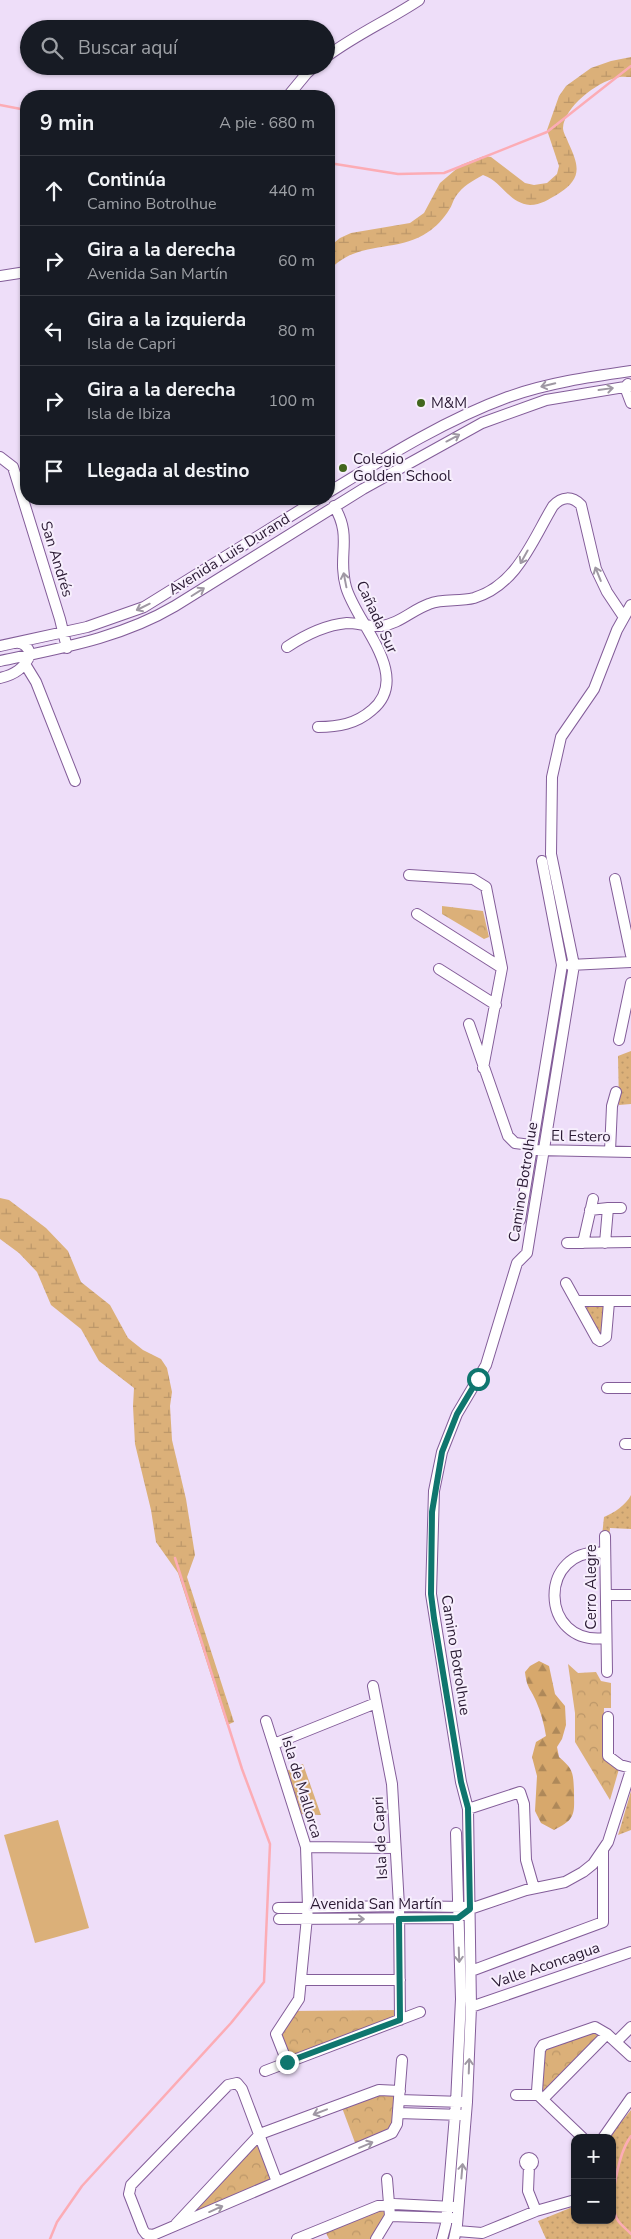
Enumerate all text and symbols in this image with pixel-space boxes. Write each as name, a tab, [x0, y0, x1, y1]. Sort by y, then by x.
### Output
search box	[20, 20, 335, 75]
icon: search	[38, 34, 66, 62]
text: Buscar aquí	[78, 35, 177, 61]
text: 9 min	[40, 109, 94, 137]
text: A pie · 680 m	[219, 112, 315, 134]
text: Continúa	[87, 167, 166, 193]
icon: ahead	[40, 177, 68, 205]
text: 440 m	[268, 180, 315, 202]
text: Camino Botrolhue	[87, 193, 217, 215]
text: Gira a la derecha	[87, 237, 236, 263]
icon: right	[40, 247, 68, 275]
text: 60 m	[278, 250, 315, 272]
text: Avenida San Martín	[87, 263, 228, 285]
text: Gira a la izquierda	[87, 307, 246, 333]
icon: left	[40, 317, 68, 345]
text: 80 m	[278, 320, 315, 342]
text: Isla de Capri	[87, 333, 176, 355]
text: Gira a la derecha	[87, 377, 236, 403]
one-way arrow	[541, 381, 557, 390]
one-way arrow	[598, 384, 614, 394]
icon: right	[40, 387, 68, 415]
text: 100 m	[268, 390, 315, 412]
place label: M&M	[431, 393, 467, 413]
marker: M&M	[415, 397, 427, 409]
text: Isla de Ibiza	[87, 403, 171, 425]
one-way arrow	[445, 433, 460, 443]
place label: Colegio Golden School	[353, 449, 452, 486]
icon: arrive	[40, 457, 68, 485]
text: Llegada al destino	[87, 458, 249, 484]
marker: Colegio Golden School	[337, 462, 349, 474]
street label: Avenida Luis Durand	[164, 509, 294, 599]
street label: San Andrés	[36, 519, 78, 599]
one-way arrow	[519, 549, 529, 563]
one-way arrow	[593, 567, 602, 582]
one-way arrow	[339, 573, 349, 589]
street label: Cañada Sur	[351, 577, 403, 657]
one-way arrow	[190, 587, 204, 597]
one-way arrow	[136, 603, 151, 612]
street label: Camino Botrolhue	[504, 1120, 542, 1244]
street label: El Estero	[551, 1125, 611, 1147]
route start	[467, 1368, 490, 1391]
street label: Cerro Alegre	[581, 1544, 601, 1630]
street label: Camino Botrolhue	[437, 1593, 475, 1717]
street label: Isla de Mallorca	[277, 1733, 327, 1841]
street label: Isla de Capri	[368, 1796, 392, 1880]
street label: Avenida San Martín	[310, 1894, 442, 1914]
one-way arrow	[348, 1914, 364, 1924]
street label: Valle Aconcagua	[489, 1937, 602, 1993]
one-way arrow	[455, 1946, 464, 1962]
route end	[276, 2051, 299, 2074]
one-way arrow	[464, 2059, 473, 2075]
one-way arrow	[313, 2108, 328, 2117]
map controls	[571, 2134, 616, 2224]
button: +	[571, 2134, 616, 2179]
one-way arrow	[358, 2139, 373, 2149]
one-way arrow	[457, 2163, 466, 2179]
button: −	[571, 2179, 616, 2224]
one-way arrow	[208, 2203, 223, 2213]

